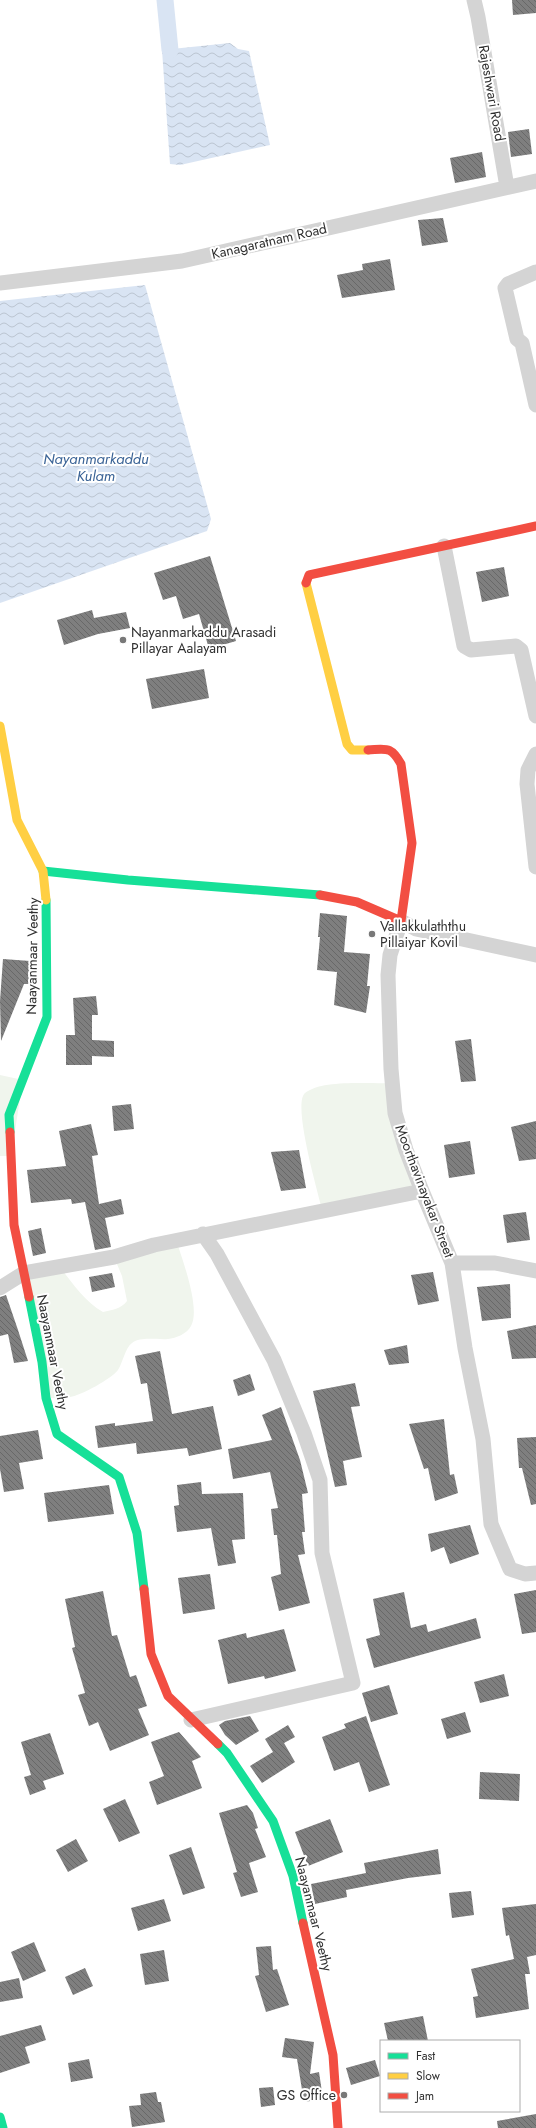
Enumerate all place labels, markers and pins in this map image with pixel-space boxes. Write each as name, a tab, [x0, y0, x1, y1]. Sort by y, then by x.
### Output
place label: Nayanmarkaddu Arasadi Pillayar Aalayam	[131, 622, 276, 658]
marker: Nayanmarkaddu Arasadi Pillayar Aalayam	[118, 635, 128, 645]
place label: Vallakkulaththu Pillaiyar Kovil	[380, 916, 466, 952]
marker: Vallakkulaththu Pillaiyar Kovil	[367, 929, 377, 939]
place label: GS Office	[277, 2085, 336, 2105]
marker: GS Office	[339, 2090, 349, 2100]

